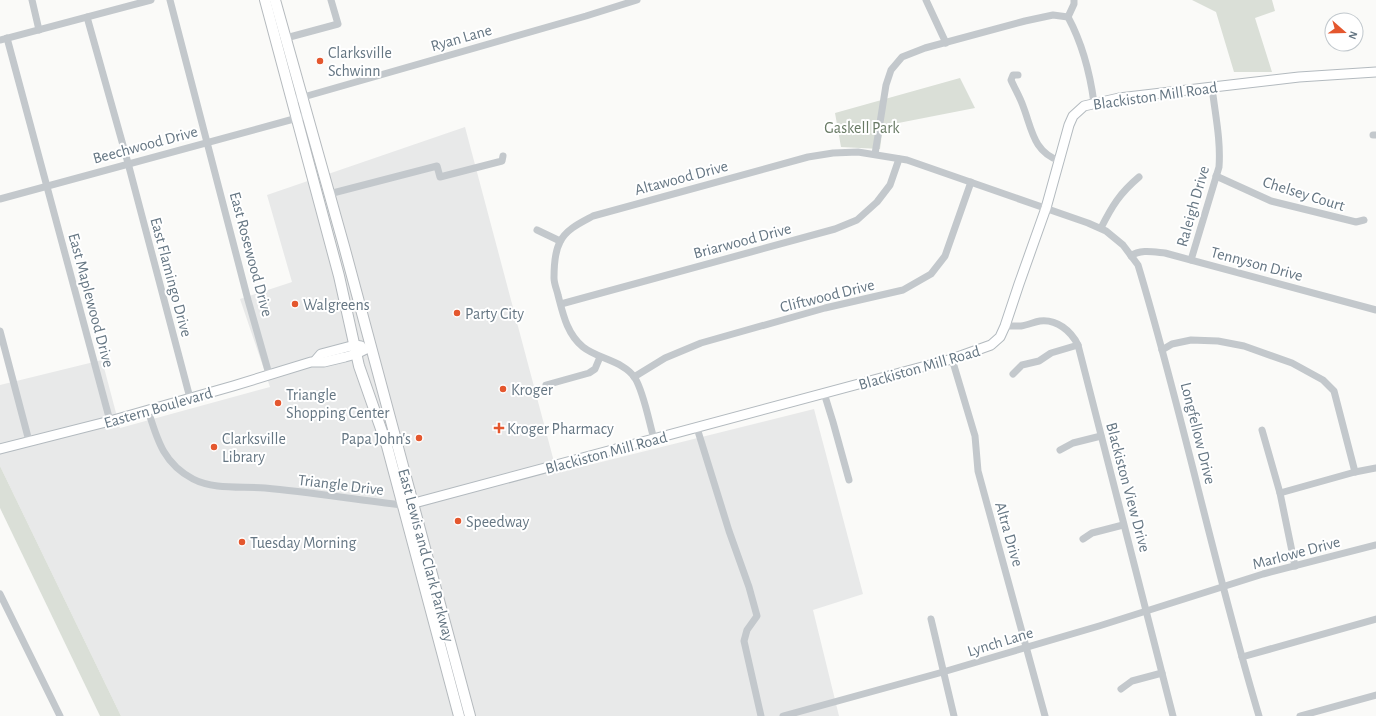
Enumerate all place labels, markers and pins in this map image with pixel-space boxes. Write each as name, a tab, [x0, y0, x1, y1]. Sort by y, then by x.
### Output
place label: Clarksville Schwinn	[328, 45, 392, 79]
marker: Clarksville Schwinn	[315, 56, 325, 66]
place label: Walgreens	[303, 297, 370, 313]
marker: Walgreens	[290, 299, 300, 309]
place label: Party City	[465, 306, 524, 323]
marker: Party City	[452, 308, 462, 318]
place label: Kroger	[511, 382, 554, 398]
marker: Kroger	[498, 384, 508, 394]
place label: Triangle Shopping Center	[286, 387, 390, 421]
marker: Triangle Shopping Center	[273, 398, 283, 408]
place label: Kroger Pharmacy	[507, 421, 614, 438]
marker: Kroger Pharmacy	[494, 423, 504, 433]
place label: Clarksville Library	[222, 431, 286, 466]
place label: Papa John's	[341, 431, 411, 447]
marker: Papa John's	[414, 433, 424, 443]
marker: Clarksville Library	[209, 442, 219, 452]
place label: Speedway	[466, 514, 529, 531]
marker: Speedway	[453, 516, 463, 526]
place label: Tuesday Morning	[250, 535, 357, 552]
marker: Tuesday Morning	[237, 537, 247, 547]

